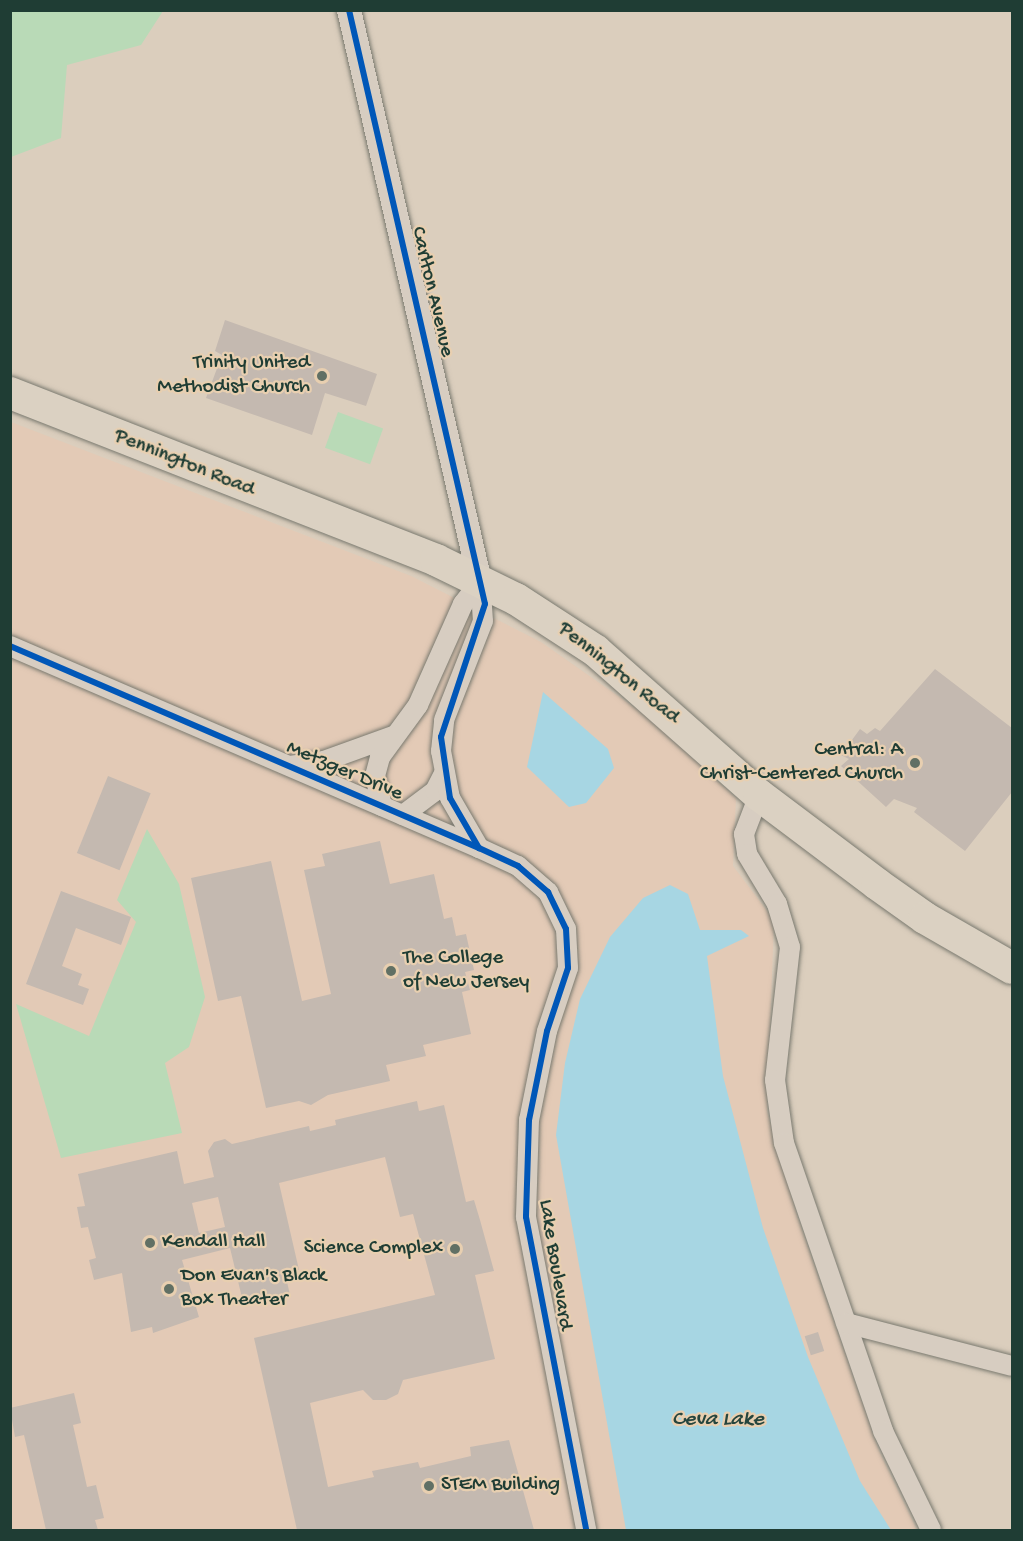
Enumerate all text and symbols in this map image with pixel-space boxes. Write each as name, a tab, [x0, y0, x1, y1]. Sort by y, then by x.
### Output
street label: Carlton Avenue	[404, 225, 458, 359]
place label: Trinity United Methodist Church	[157, 351, 310, 401]
marker: Trinity United Methodist Church	[315, 369, 329, 383]
street label: Pennington Road	[110, 424, 258, 504]
street label: Pennington Road	[552, 617, 684, 731]
street label: Metzger Drive	[282, 736, 406, 808]
place label: Central: A Christ-Centered Church	[700, 738, 903, 788]
marker: Central: A Christ-Centered Church	[908, 756, 922, 770]
place label: The College of New Jersey	[403, 946, 529, 996]
marker: The College of New Jersey	[384, 964, 398, 978]
street label: Lake Boulevard	[531, 1198, 577, 1332]
place label: Kendall Hall	[162, 1230, 265, 1256]
marker: Kendall Hall	[143, 1236, 157, 1250]
place label: Science Complex	[304, 1236, 443, 1262]
marker: Science Complex	[448, 1242, 462, 1256]
place label: Don Evan's Black Box Theater	[181, 1264, 326, 1314]
marker: Don Evan's Black Box Theater	[162, 1282, 176, 1296]
water label: Ceva Lake	[672, 1408, 764, 1434]
place label: STEM Building	[441, 1473, 560, 1499]
marker: STEM Building	[422, 1479, 436, 1493]

